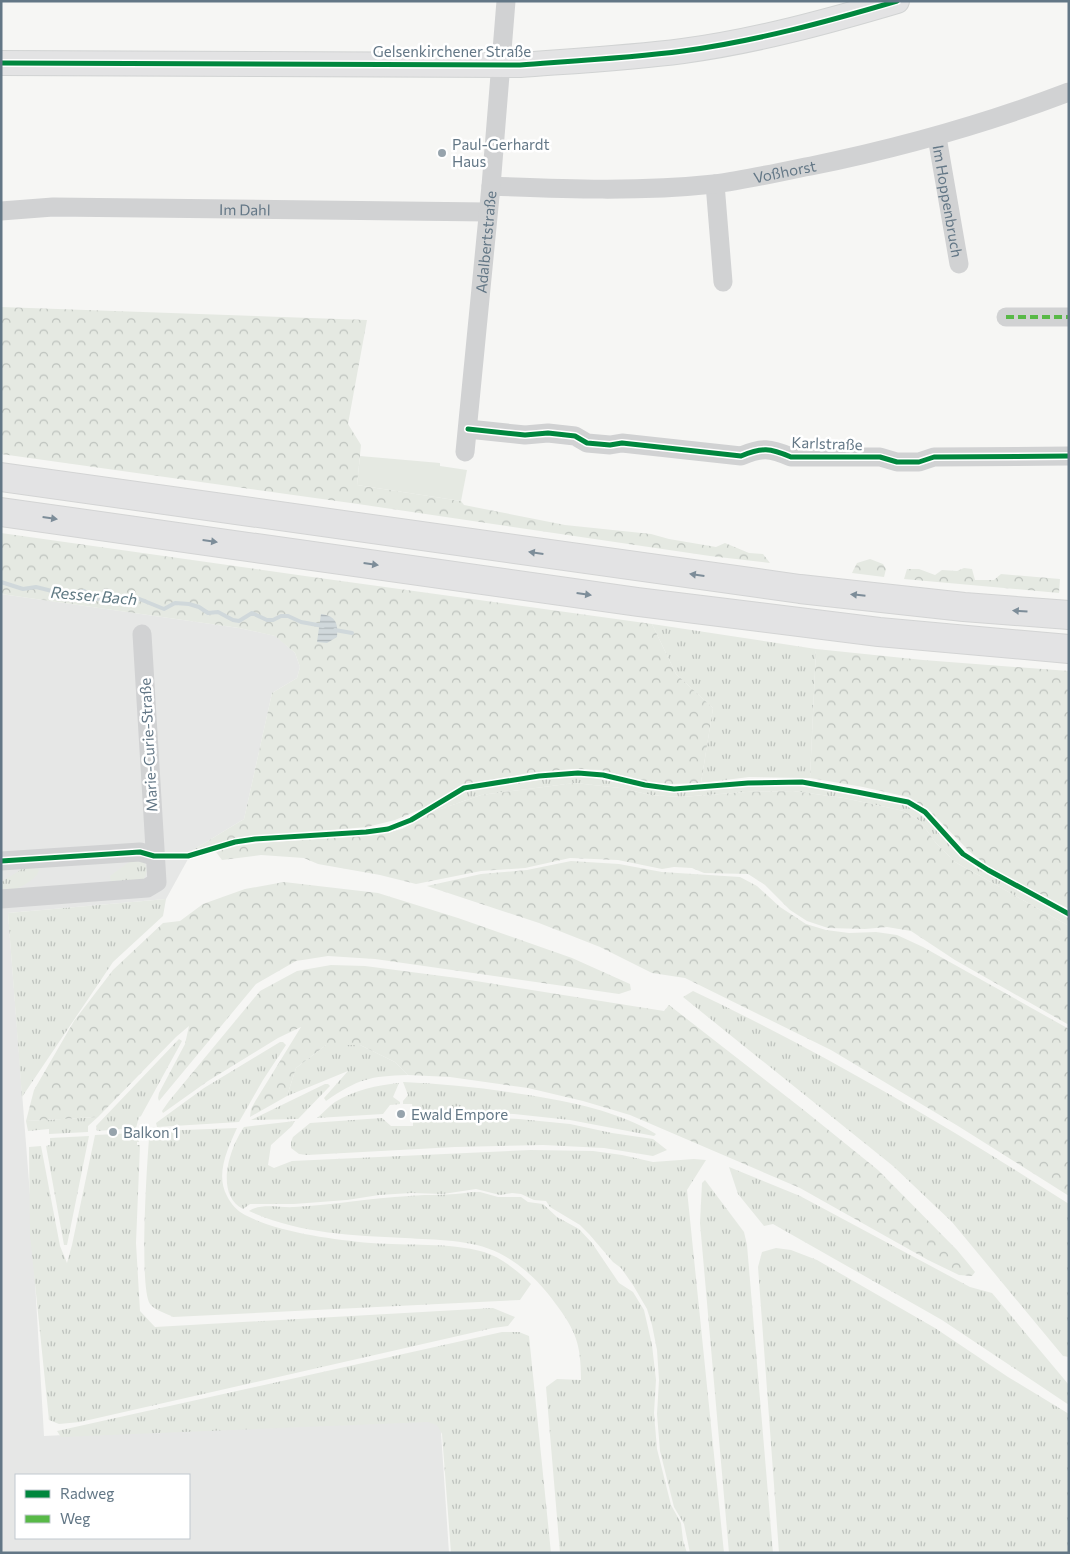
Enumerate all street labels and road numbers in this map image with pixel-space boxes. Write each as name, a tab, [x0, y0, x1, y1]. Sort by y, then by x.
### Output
street label: Gelsenkirchener Straße	[373, 42, 531, 60]
street label: Im Hoppenbruch	[930, 143, 967, 259]
street label: Voßhorst	[752, 156, 818, 186]
street label: Adalbertstraße	[472, 190, 500, 294]
street label: Im Dahl	[219, 200, 271, 219]
street label: Karlstraße	[791, 433, 863, 453]
street label: Marie-Curie-Straße	[135, 677, 161, 813]

